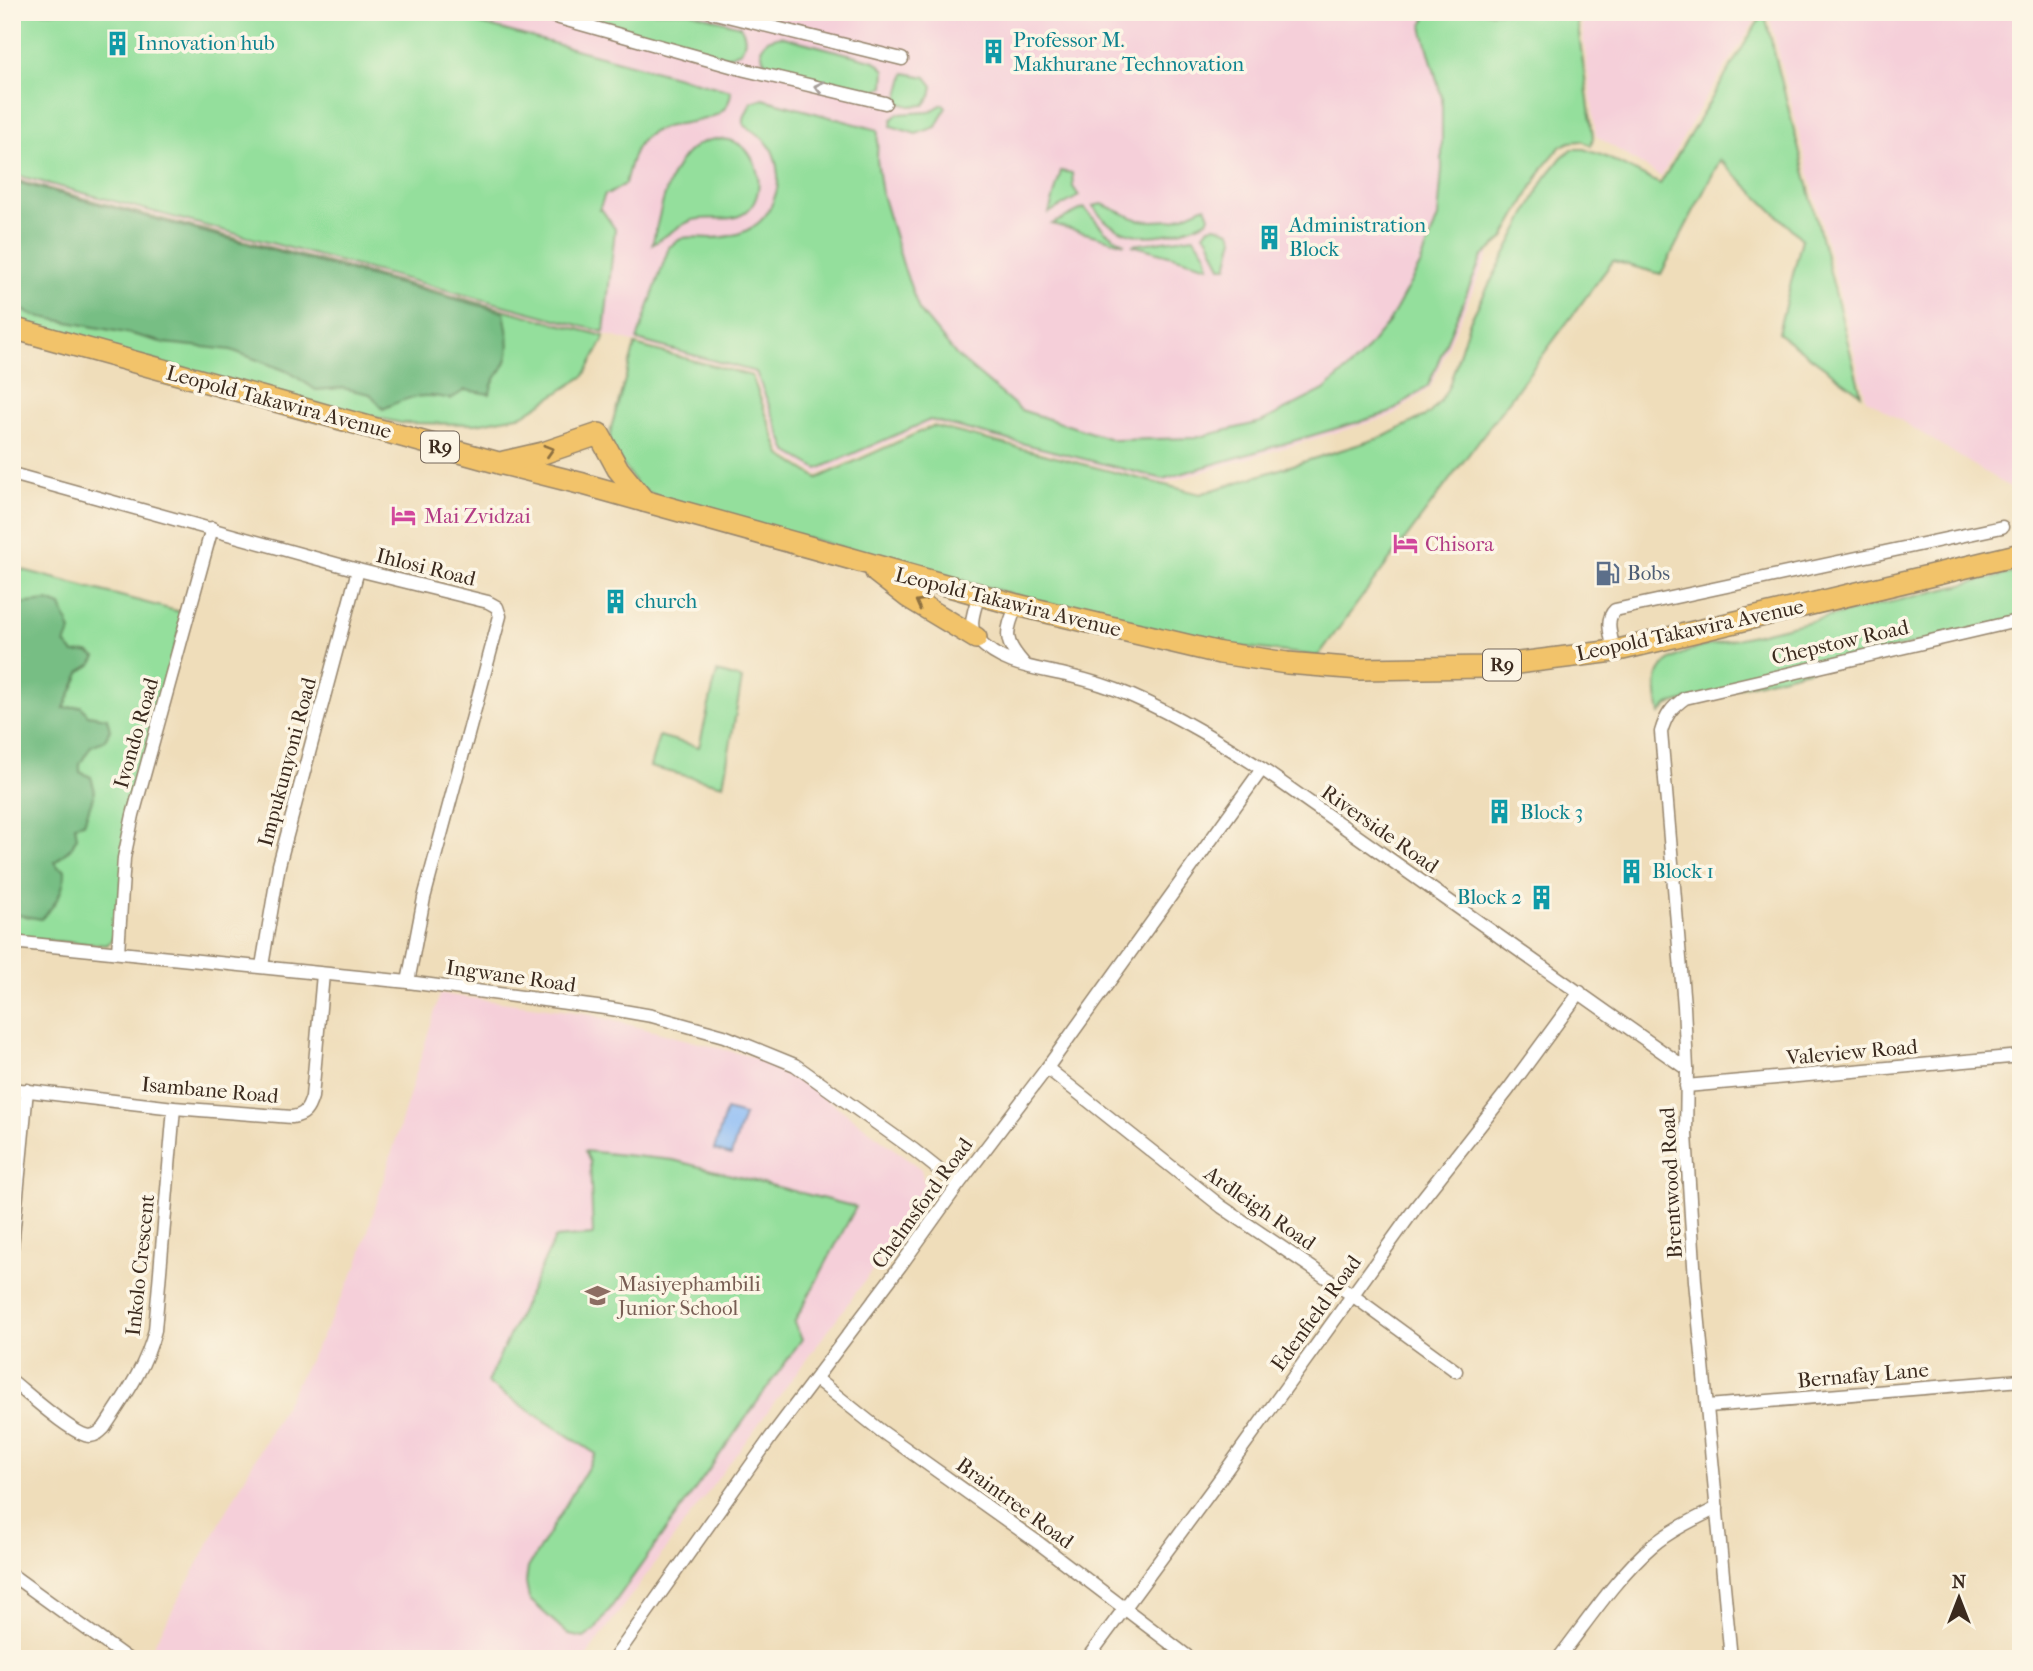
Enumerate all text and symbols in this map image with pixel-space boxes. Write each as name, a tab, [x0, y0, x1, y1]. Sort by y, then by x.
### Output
place label: Professor M. Makhurane Technovation	[1013, 28, 1244, 76]
building icon: Innovation hub	[103, 29, 131, 57]
place label: Innovation hub	[137, 31, 275, 55]
building icon: Professor M. Makhurane Technovation	[979, 38, 1007, 66]
one-way arrow	[813, 81, 825, 96]
place label: Administration Block	[1288, 213, 1426, 261]
building icon: Administration Block	[1255, 223, 1283, 251]
street label: Leopold Takawira Avenue	[164, 360, 394, 444]
road number: R9	[421, 432, 459, 462]
one-way arrow	[543, 444, 555, 459]
hotel icon: Mai Zvidzai	[390, 502, 418, 530]
place label: Mai Zvidzai	[424, 504, 531, 528]
hotel icon: Chisora	[1391, 530, 1419, 558]
place label: Chisora	[1425, 532, 1494, 556]
street label: Ihlosi Road	[374, 543, 479, 591]
fuel station icon: Bobs	[1593, 559, 1621, 587]
place label: Bobs	[1627, 561, 1670, 585]
street label: Leopold Takawira Avenue	[892, 562, 1124, 642]
building icon: church	[601, 587, 629, 615]
place label: church	[635, 589, 698, 613]
street label: Leopold Takawira Avenue	[1574, 594, 1806, 666]
one-way arrow	[915, 598, 927, 612]
street label: Chepstow Road	[1769, 614, 1911, 669]
road number: R9	[1483, 650, 1521, 680]
street label: Ivondo Road	[109, 674, 163, 791]
street label: Impukunyoni Road	[253, 674, 321, 849]
street label: Riverside Road	[1317, 780, 1444, 879]
building icon: Block 3	[1486, 798, 1514, 826]
place label: Block 3	[1520, 800, 1583, 824]
building icon: Block 1	[1618, 857, 1646, 885]
place label: Block 1	[1652, 859, 1714, 883]
building icon: Block 2	[1528, 883, 1556, 911]
place label: Block 2	[1457, 885, 1522, 909]
street label: Ingwane Road	[445, 955, 578, 997]
street label: Valeview Road	[1784, 1034, 1919, 1070]
street label: Isambane Road	[140, 1072, 280, 1108]
street label: Brentwood Road	[1655, 1106, 1687, 1259]
street label: Chelmsford Road	[867, 1133, 978, 1273]
street label: Ardleigh Road	[1199, 1160, 1321, 1255]
street label: Inkolo Crescent	[121, 1192, 159, 1337]
street label: Edenfield Road	[1266, 1250, 1366, 1376]
place label: Masiyephambili Junior School	[616, 1272, 761, 1320]
school or university icon: Masiyephambili Junior School	[584, 1282, 612, 1310]
street label: Bernafay Lane	[1796, 1357, 1930, 1393]
street label: Braintree Road	[952, 1452, 1079, 1554]
north arrow	[1924, 1562, 1994, 1632]
text: N	[1952, 1571, 1967, 1593]

